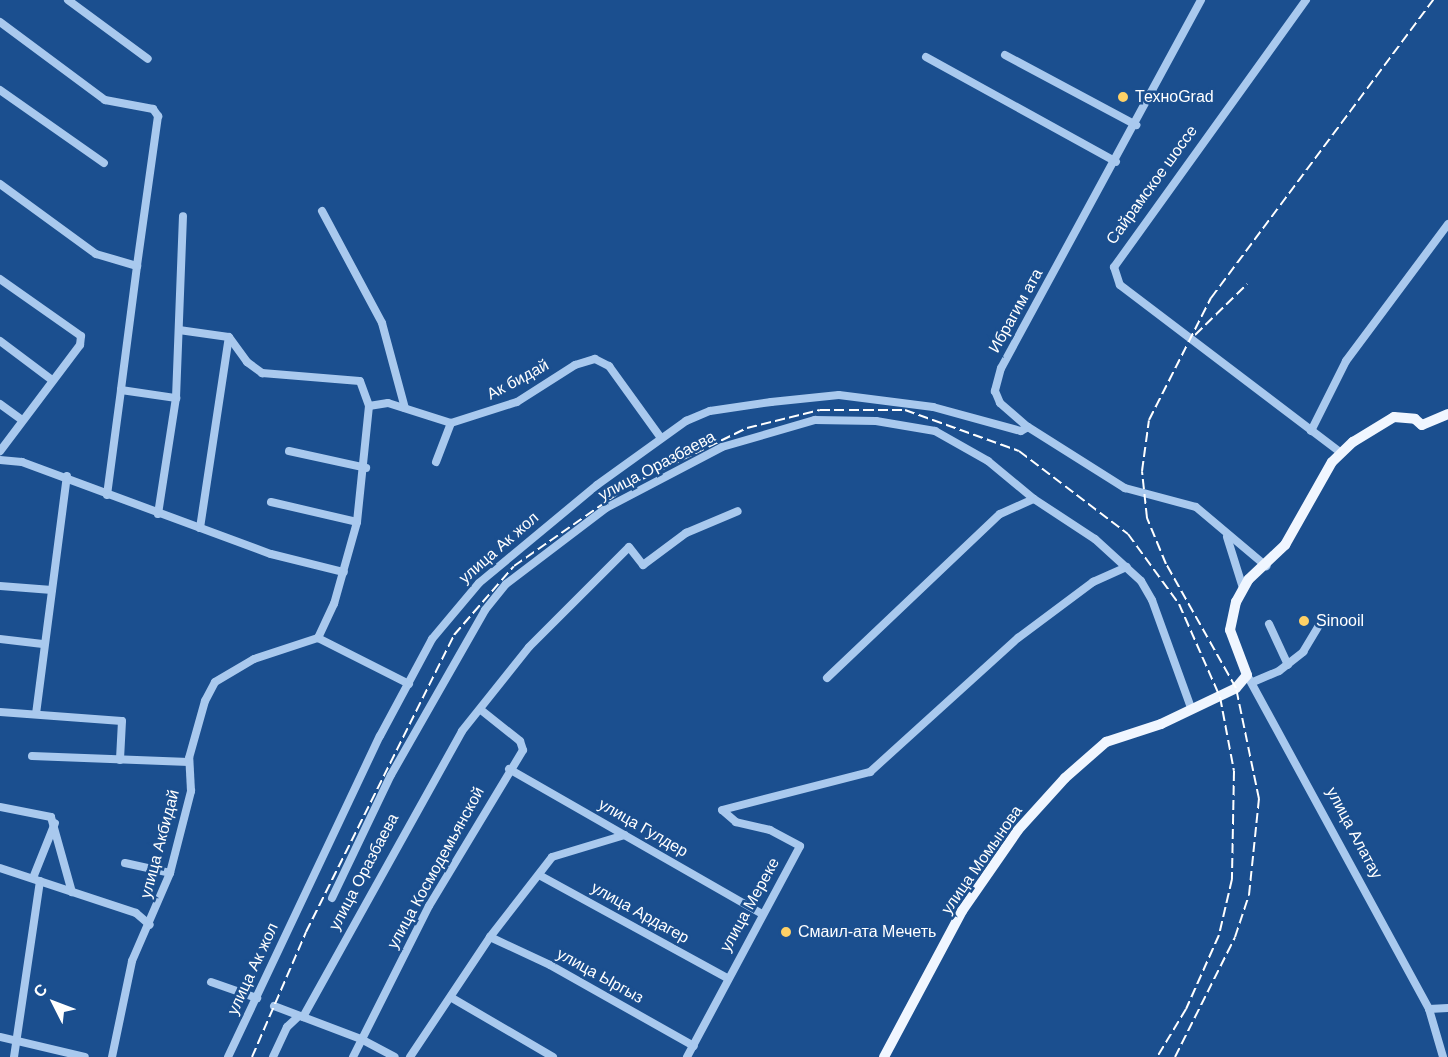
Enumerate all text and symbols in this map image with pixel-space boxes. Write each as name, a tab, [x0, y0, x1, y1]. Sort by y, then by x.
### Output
place label: ТехноGrad	[1135, 87, 1214, 107]
marker: ТехноGrad	[1116, 90, 1130, 104]
street label: Сайрамское шоссе	[1102, 122, 1202, 248]
street label: Ибрагим ата	[985, 266, 1047, 356]
street label: Ак бидай	[484, 356, 552, 404]
street label: улица Оразбаева	[595, 427, 719, 505]
street label: улица Ак жол	[455, 508, 543, 588]
place label: Sinooil	[1316, 611, 1364, 631]
marker: Sinooil	[1297, 614, 1311, 628]
street label: улица Космодемьянской	[383, 784, 489, 952]
street label: улица Алатау	[1322, 784, 1386, 882]
street label: улица Акбидай	[136, 788, 184, 900]
street label: улица Гулдер	[595, 795, 691, 861]
street label: улица Момынова	[937, 802, 1027, 918]
street label: улица Оразбаева	[325, 810, 403, 934]
street label: улица Мереке	[716, 855, 784, 955]
street label: улица Ардагер	[588, 878, 692, 948]
street label: улица Ак жол	[223, 920, 283, 1018]
place label: Смаил-ата Мечеть	[798, 922, 936, 942]
marker: Смаил-ата Мечеть	[779, 925, 793, 939]
street label: улица Ыргыз	[553, 944, 647, 1008]
north arrow	[24, 973, 84, 1033]
text: С	[30, 981, 50, 1001]

